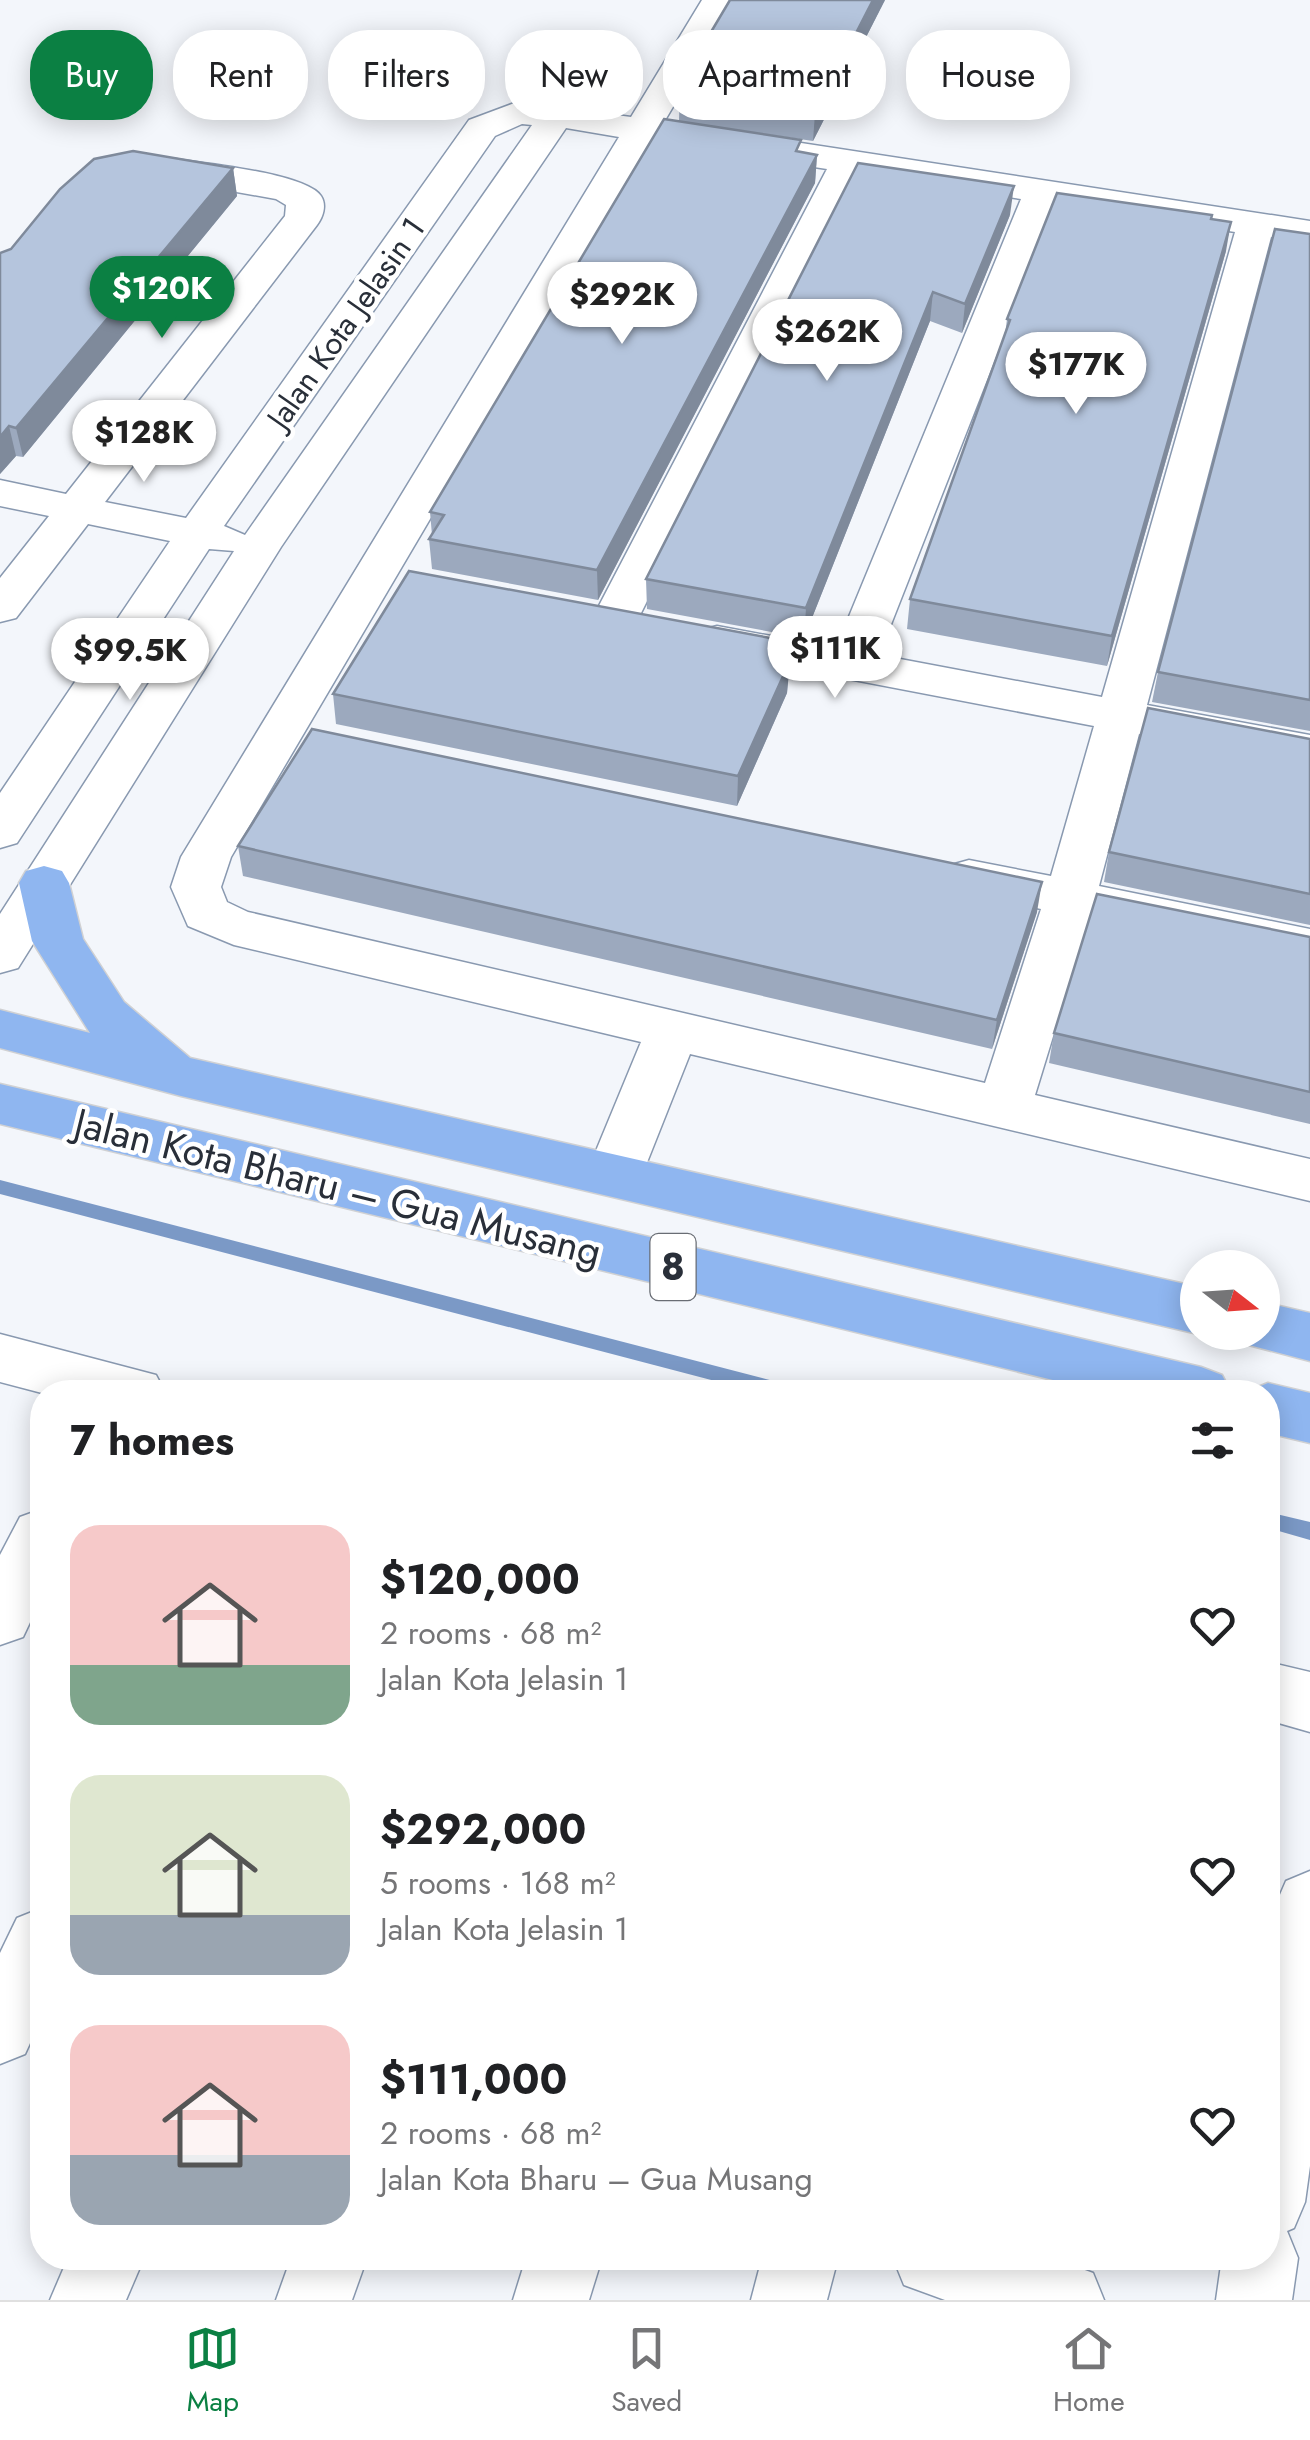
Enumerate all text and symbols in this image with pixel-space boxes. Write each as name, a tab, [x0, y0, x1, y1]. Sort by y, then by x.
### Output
chip: Buy	[30, 30, 153, 120]
chip: Rent	[173, 30, 308, 120]
chip: Filters	[328, 30, 485, 120]
chip: New	[505, 30, 643, 120]
chip: Apartment	[663, 30, 886, 120]
chip: House	[906, 30, 1070, 120]
street label: Jalan Kota Jelasin 1	[254, 208, 436, 441]
pin: $120K	[92, 256, 232, 341]
pin: $292K	[552, 262, 692, 347]
text: $120K	[112, 265, 212, 311]
text: $292K	[569, 271, 675, 317]
pin: $262K	[757, 299, 897, 384]
text: $262K	[774, 308, 880, 354]
pin: $177K	[1006, 332, 1146, 417]
text: $177K	[1027, 341, 1125, 387]
pin: $128K	[74, 400, 214, 485]
text: $128K	[94, 409, 194, 455]
pin: $111K	[765, 616, 905, 701]
pin: $99.5K	[49, 618, 211, 703]
text: $111K	[789, 625, 881, 671]
text: $99.5K	[73, 627, 187, 673]
street label: Jalan Kota Bharu – Gua Musang	[64, 1092, 608, 1281]
road number: 8	[650, 1234, 696, 1300]
north arrow	[1180, 1250, 1280, 1350]
map controls	[1180, 1250, 1280, 1350]
text: 7 homes	[70, 1410, 234, 1471]
icon: filters	[1185, 1413, 1240, 1468]
text: $120,000	[380, 1549, 580, 1610]
icon: home	[150, 1565, 270, 1685]
icon: heart	[1185, 1598, 1240, 1653]
text: 2 rooms · 68 m²	[380, 1610, 601, 1656]
text: Jalan Kota Jelasin 1	[380, 1656, 628, 1702]
text: $292,000	[380, 1799, 586, 1860]
icon: home	[150, 1815, 270, 1935]
icon: heart	[1185, 1848, 1240, 1903]
text: 5 rooms · 168 m²	[380, 1860, 616, 1906]
text: Jalan Kota Jelasin 1	[380, 1906, 628, 1952]
text: $111,000	[380, 2049, 567, 2110]
icon: home	[150, 2065, 270, 2185]
icon: heart	[1185, 2098, 1240, 2153]
text: 2 rooms · 68 m²	[380, 2110, 601, 2156]
text: Jalan Kota Bharu – Gua Musang	[380, 2156, 813, 2202]
tab: Map	[185, 2321, 240, 2422]
tab: Saved	[611, 2321, 682, 2422]
tab: Home	[1053, 2321, 1125, 2422]

